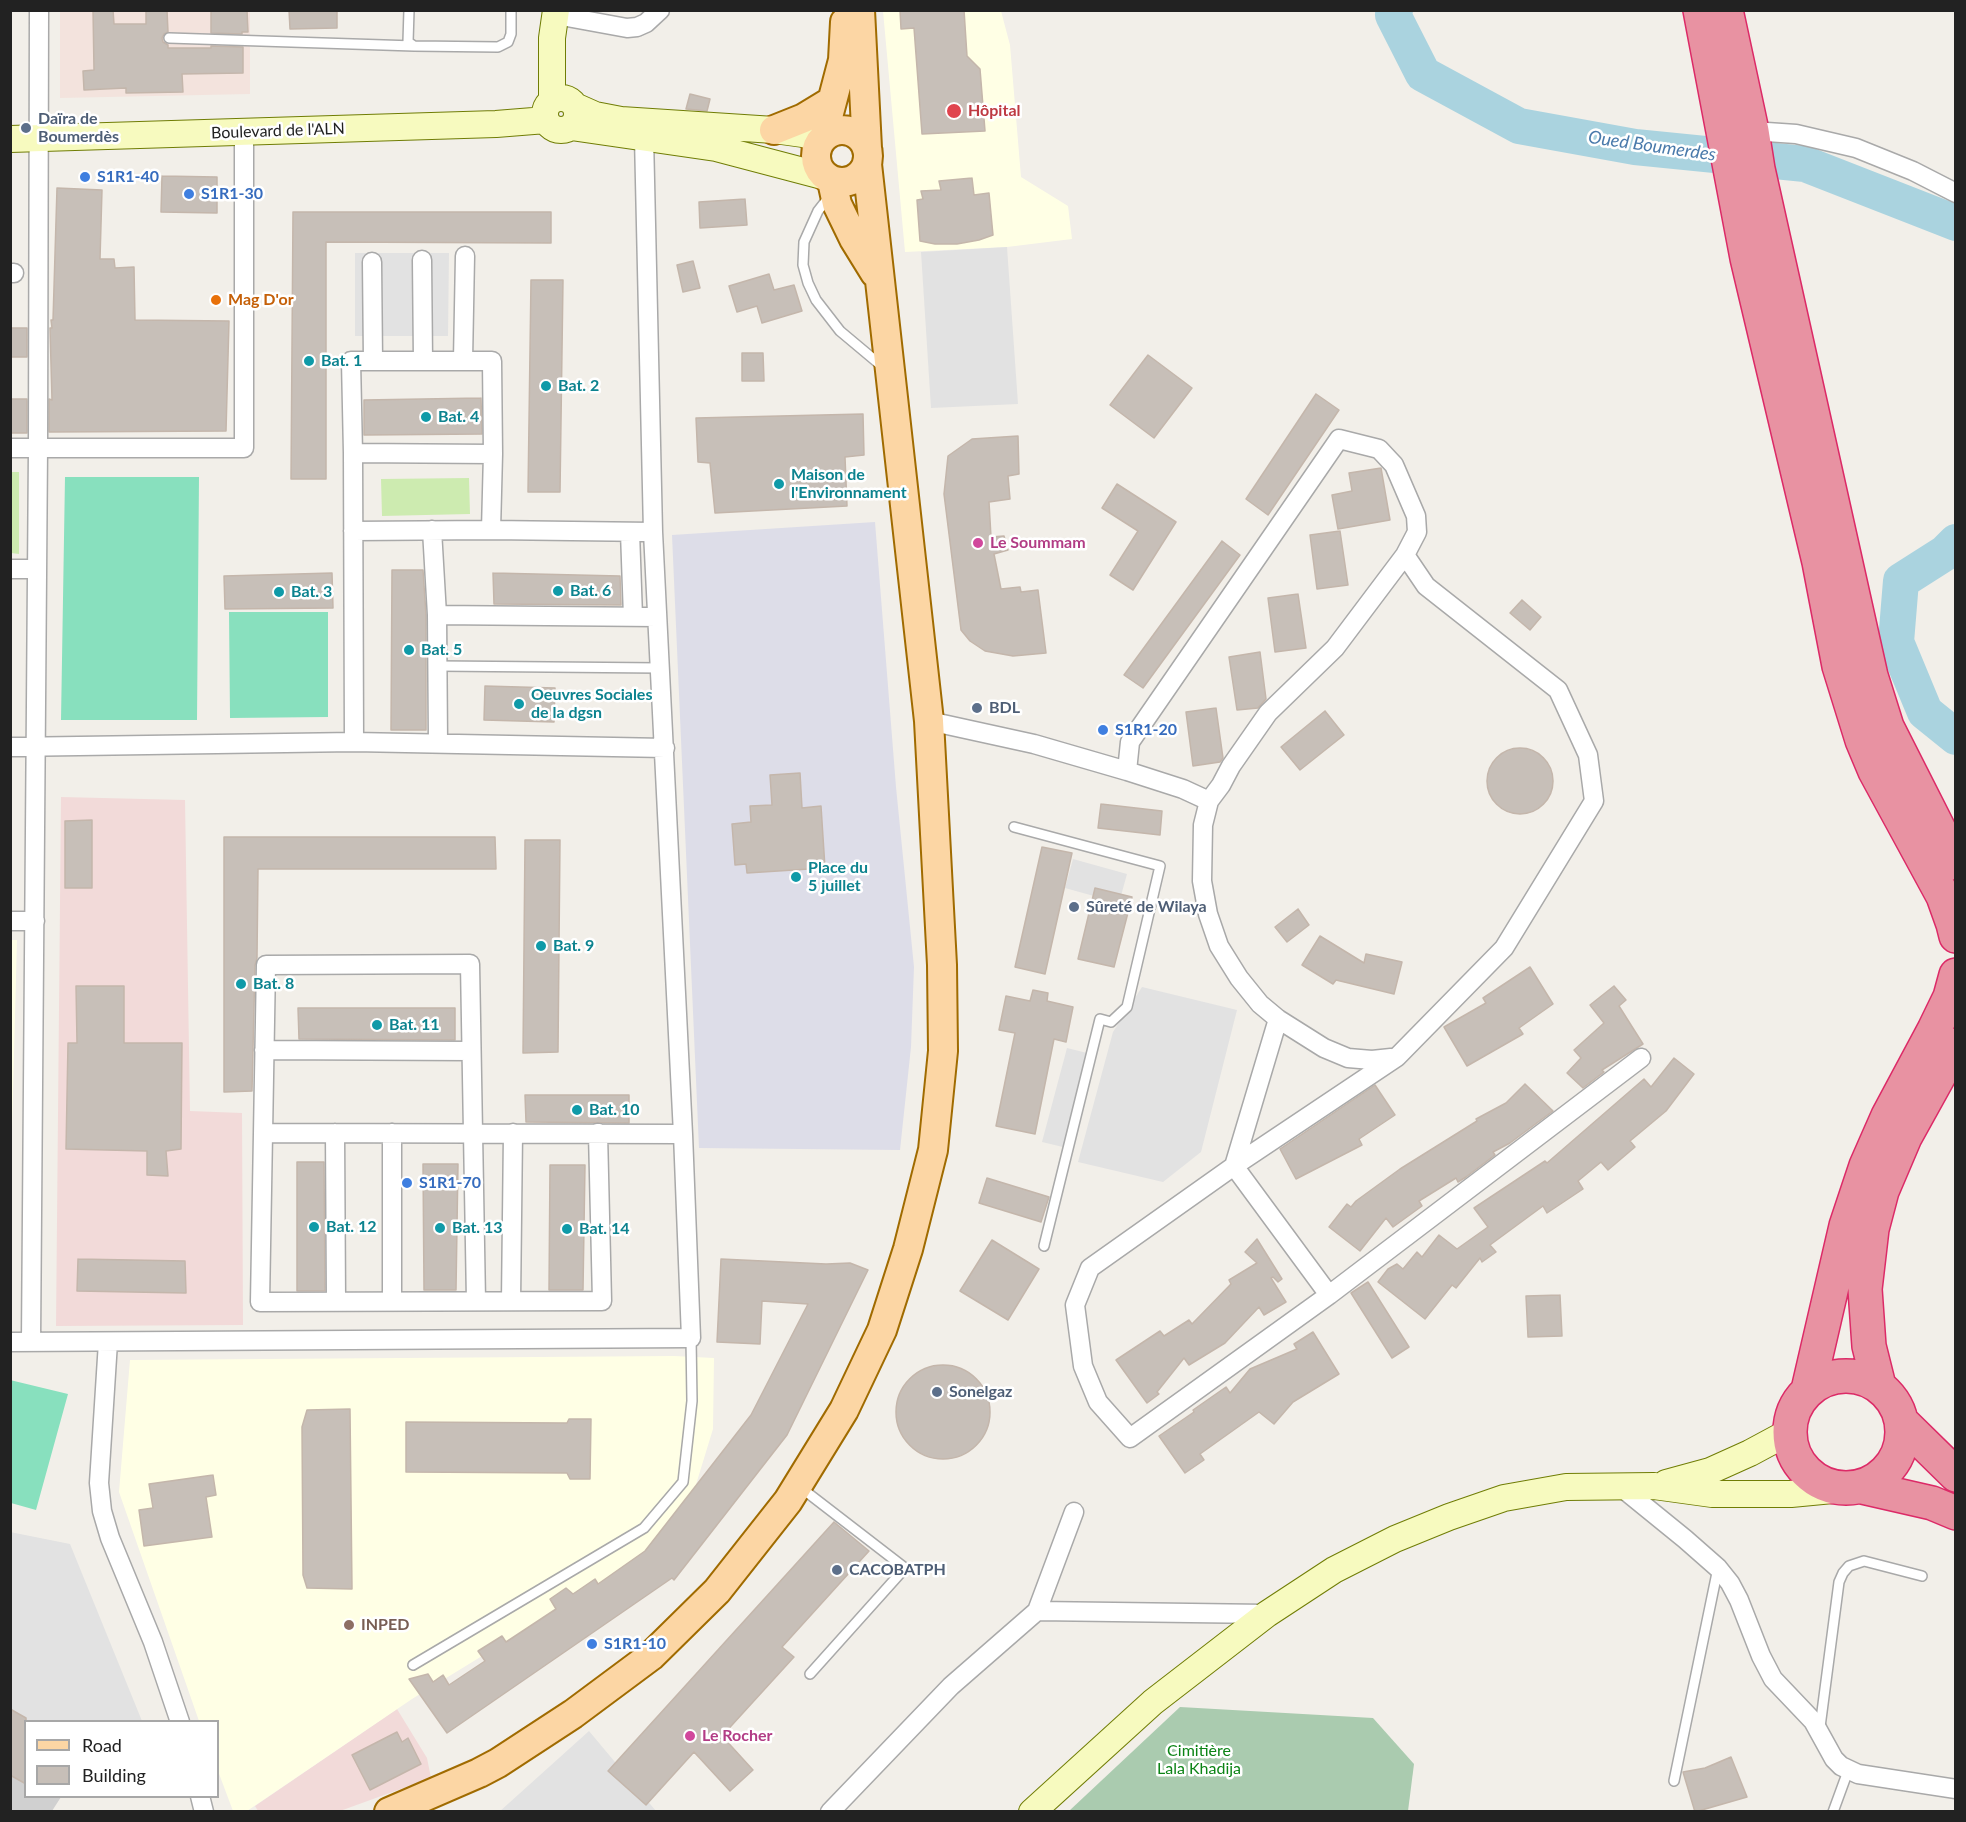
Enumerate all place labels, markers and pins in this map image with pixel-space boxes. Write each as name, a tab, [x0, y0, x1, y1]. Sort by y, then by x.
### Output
place label: Hôpital	[968, 101, 1020, 121]
marker: Hôpital	[945, 102, 963, 120]
place label: Daïra de Boumerdès	[38, 109, 119, 147]
marker: Daïra de Boumerdès	[19, 121, 33, 135]
place label: S1R1-40	[97, 167, 159, 187]
marker: S1R1-40	[78, 170, 92, 184]
place label: S1R1-30	[201, 184, 263, 204]
marker: S1R1-30	[182, 187, 196, 201]
place label: Mag D'or	[228, 290, 294, 310]
marker: Mag D'or	[209, 293, 223, 307]
place label: Bat. 1	[321, 351, 362, 371]
marker: Bat. 1	[302, 354, 316, 368]
place label: Bat. 2	[558, 376, 599, 396]
marker: Bat. 2	[539, 379, 553, 393]
place label: Bat. 4	[438, 407, 479, 427]
marker: Bat. 4	[419, 410, 433, 424]
place label: Maison de l'Environnament	[791, 465, 907, 503]
marker: Maison de l'Environnament	[772, 477, 786, 491]
place label: Le Soummam	[990, 533, 1086, 553]
marker: Le Soummam	[971, 536, 985, 550]
place label: Bat. 6	[570, 581, 611, 601]
place label: Bat. 3	[291, 582, 332, 602]
marker: Bat. 6	[551, 584, 565, 598]
marker: Bat. 3	[272, 585, 286, 599]
place label: Bat. 5	[421, 640, 462, 660]
marker: Bat. 5	[402, 643, 416, 657]
place label: Oeuvres Sociales de la dgsn	[531, 685, 652, 723]
marker: Oeuvres Sociales de la dgsn	[512, 697, 526, 711]
place label: BDL	[989, 698, 1020, 718]
marker: BDL	[970, 701, 984, 715]
place label: S1R1-20	[1115, 720, 1177, 740]
marker: S1R1-20	[1096, 723, 1110, 737]
place label: Place du 5 juillet	[808, 858, 868, 896]
marker: Place du 5 juillet	[789, 870, 803, 884]
place label: Sûreté de Wilaya	[1086, 897, 1207, 917]
marker: Sûreté de Wilaya	[1067, 900, 1081, 914]
place label: Bat. 9	[553, 936, 594, 956]
marker: Bat. 9	[534, 939, 548, 953]
place label: Bat. 8	[253, 974, 294, 994]
marker: Bat. 8	[234, 977, 248, 991]
place label: Bat. 11	[389, 1015, 440, 1035]
marker: Bat. 11	[370, 1018, 384, 1032]
place label: Bat. 10	[589, 1100, 640, 1120]
marker: Bat. 10	[570, 1103, 584, 1117]
place label: S1R1-70	[419, 1173, 481, 1193]
marker: S1R1-70	[400, 1176, 414, 1190]
place label: Bat. 12	[326, 1217, 377, 1237]
place label: Bat. 13	[452, 1218, 503, 1238]
place label: Bat. 14	[579, 1219, 630, 1239]
marker: Bat. 12	[307, 1220, 321, 1234]
marker: Bat. 13	[433, 1221, 447, 1235]
marker: Bat. 14	[560, 1222, 574, 1236]
place label: Sonelgaz	[949, 1382, 1012, 1402]
marker: Sonelgaz	[930, 1385, 944, 1399]
place label: CACOBATPH	[849, 1560, 946, 1580]
marker: CACOBATPH	[830, 1563, 844, 1577]
place label: INPED	[361, 1615, 409, 1635]
marker: INPED	[342, 1618, 356, 1632]
place label: S1R1-10	[604, 1634, 666, 1654]
marker: S1R1-10	[585, 1637, 599, 1651]
place label: Le Rocher	[702, 1726, 773, 1746]
marker: Le Rocher	[683, 1729, 697, 1743]

